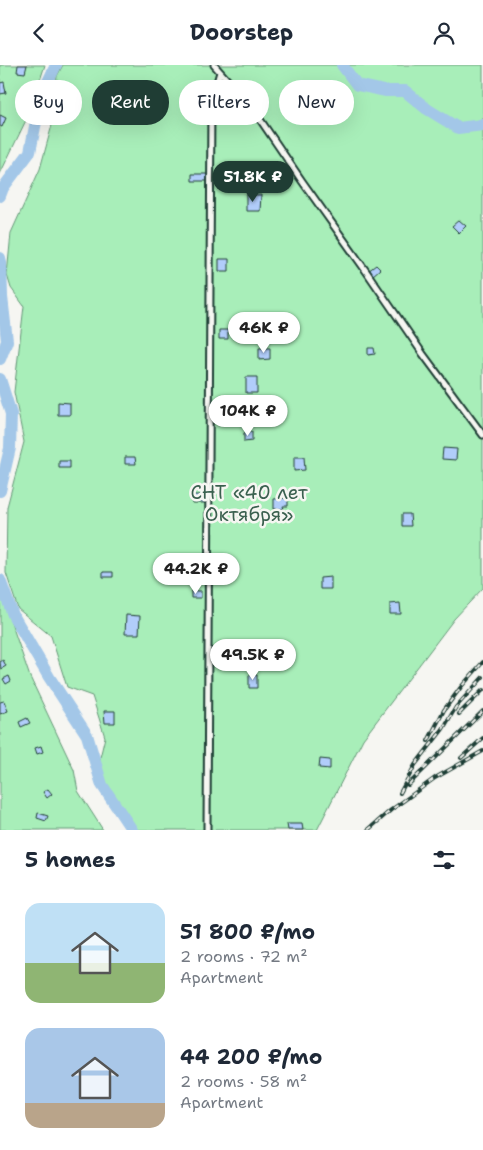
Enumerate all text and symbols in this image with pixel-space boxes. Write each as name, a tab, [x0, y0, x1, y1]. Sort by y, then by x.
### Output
text: Doorstep	[190, 18, 293, 47]
icon: back	[25, 19, 53, 47]
icon: person	[430, 19, 458, 47]
chip: Buy	[15, 80, 82, 125]
chip: Rent	[92, 80, 169, 125]
chip: Filters	[179, 80, 269, 125]
chip: New	[279, 80, 354, 125]
pin: 51.8K ₽	[207, 161, 299, 203]
text: 51.8K ₽	[223, 166, 283, 187]
pin: 46K ₽	[229, 311, 299, 354]
text: 46K ₽	[239, 317, 289, 338]
pin: 104K ₽	[207, 395, 289, 437]
text: 104K ₽	[220, 400, 276, 421]
park label: СНТ «40 лет Октября»	[190, 480, 308, 527]
pin: 44.2K ₽	[150, 553, 242, 595]
text: 44.2K ₽	[164, 558, 228, 579]
pin: 49.5K ₽	[207, 639, 299, 681]
text: 49.5K ₽	[221, 644, 285, 665]
text: 5 homes	[25, 846, 116, 874]
icon: filters	[430, 846, 458, 874]
text: 51 800 ₽/mo	[180, 918, 315, 946]
icon: home	[65, 923, 125, 983]
text: 2 rooms · 72 m²	[180, 946, 308, 967]
text: Apartment	[180, 967, 263, 988]
text: 44 200 ₽/mo	[180, 1043, 322, 1071]
icon: home	[65, 1048, 125, 1108]
text: 2 rooms · 58 m²	[180, 1071, 307, 1092]
text: Apartment	[180, 1092, 263, 1113]

